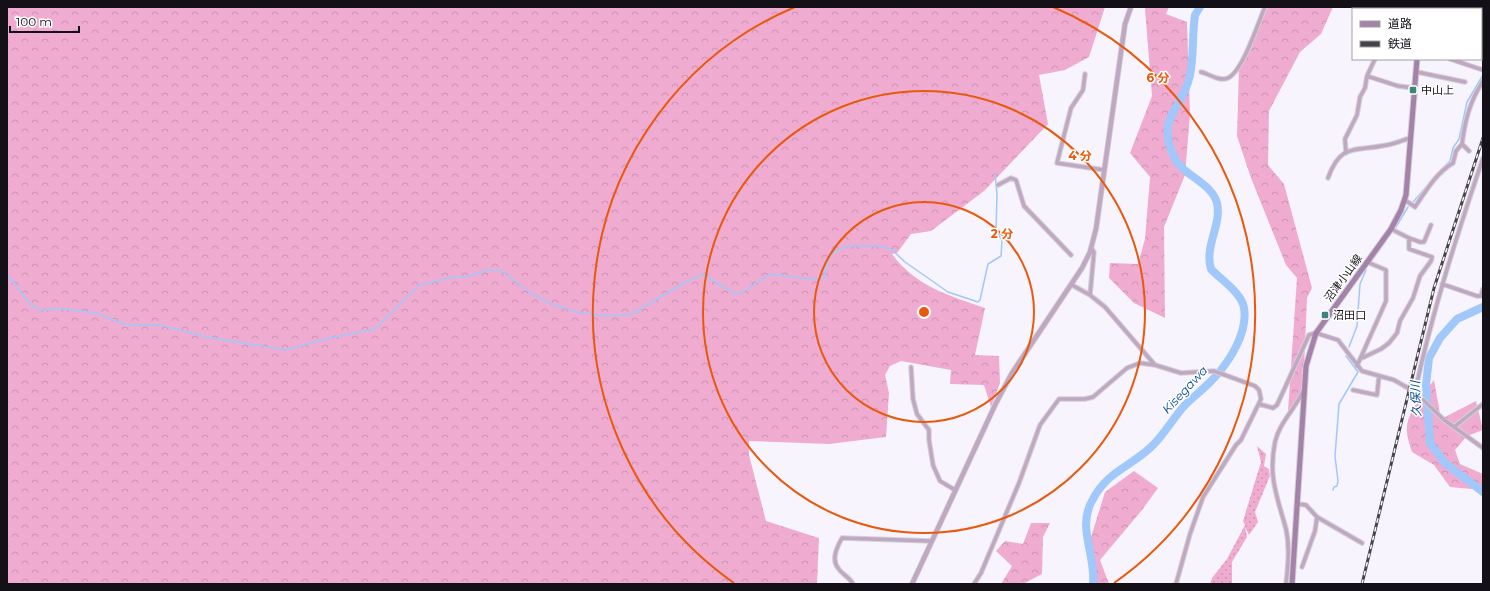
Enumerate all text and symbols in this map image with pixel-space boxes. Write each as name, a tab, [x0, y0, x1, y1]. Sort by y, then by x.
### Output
scale bar	[10, 8, 79, 34]
legend	[1352, 8, 1482, 60]
text: 100 m	[16, 14, 52, 29]
text: 道路	[1388, 16, 1412, 31]
text: 鉄道	[1388, 36, 1412, 51]
text: 6 分	[1146, 70, 1170, 85]
place label: 中山上	[1421, 83, 1454, 97]
marker: 中山上	[1408, 85, 1418, 95]
text: 4 分	[1068, 148, 1092, 163]
text: 2 分	[991, 226, 1013, 241]
street label: 沼津小山線	[1321, 252, 1365, 304]
centre of rings	[917, 305, 931, 319]
place label: 沼田口	[1333, 308, 1366, 322]
marker: 沼田口	[1320, 310, 1330, 320]
water label: Kisegawa	[1159, 363, 1210, 417]
water label: 久保川	[1407, 379, 1424, 417]

